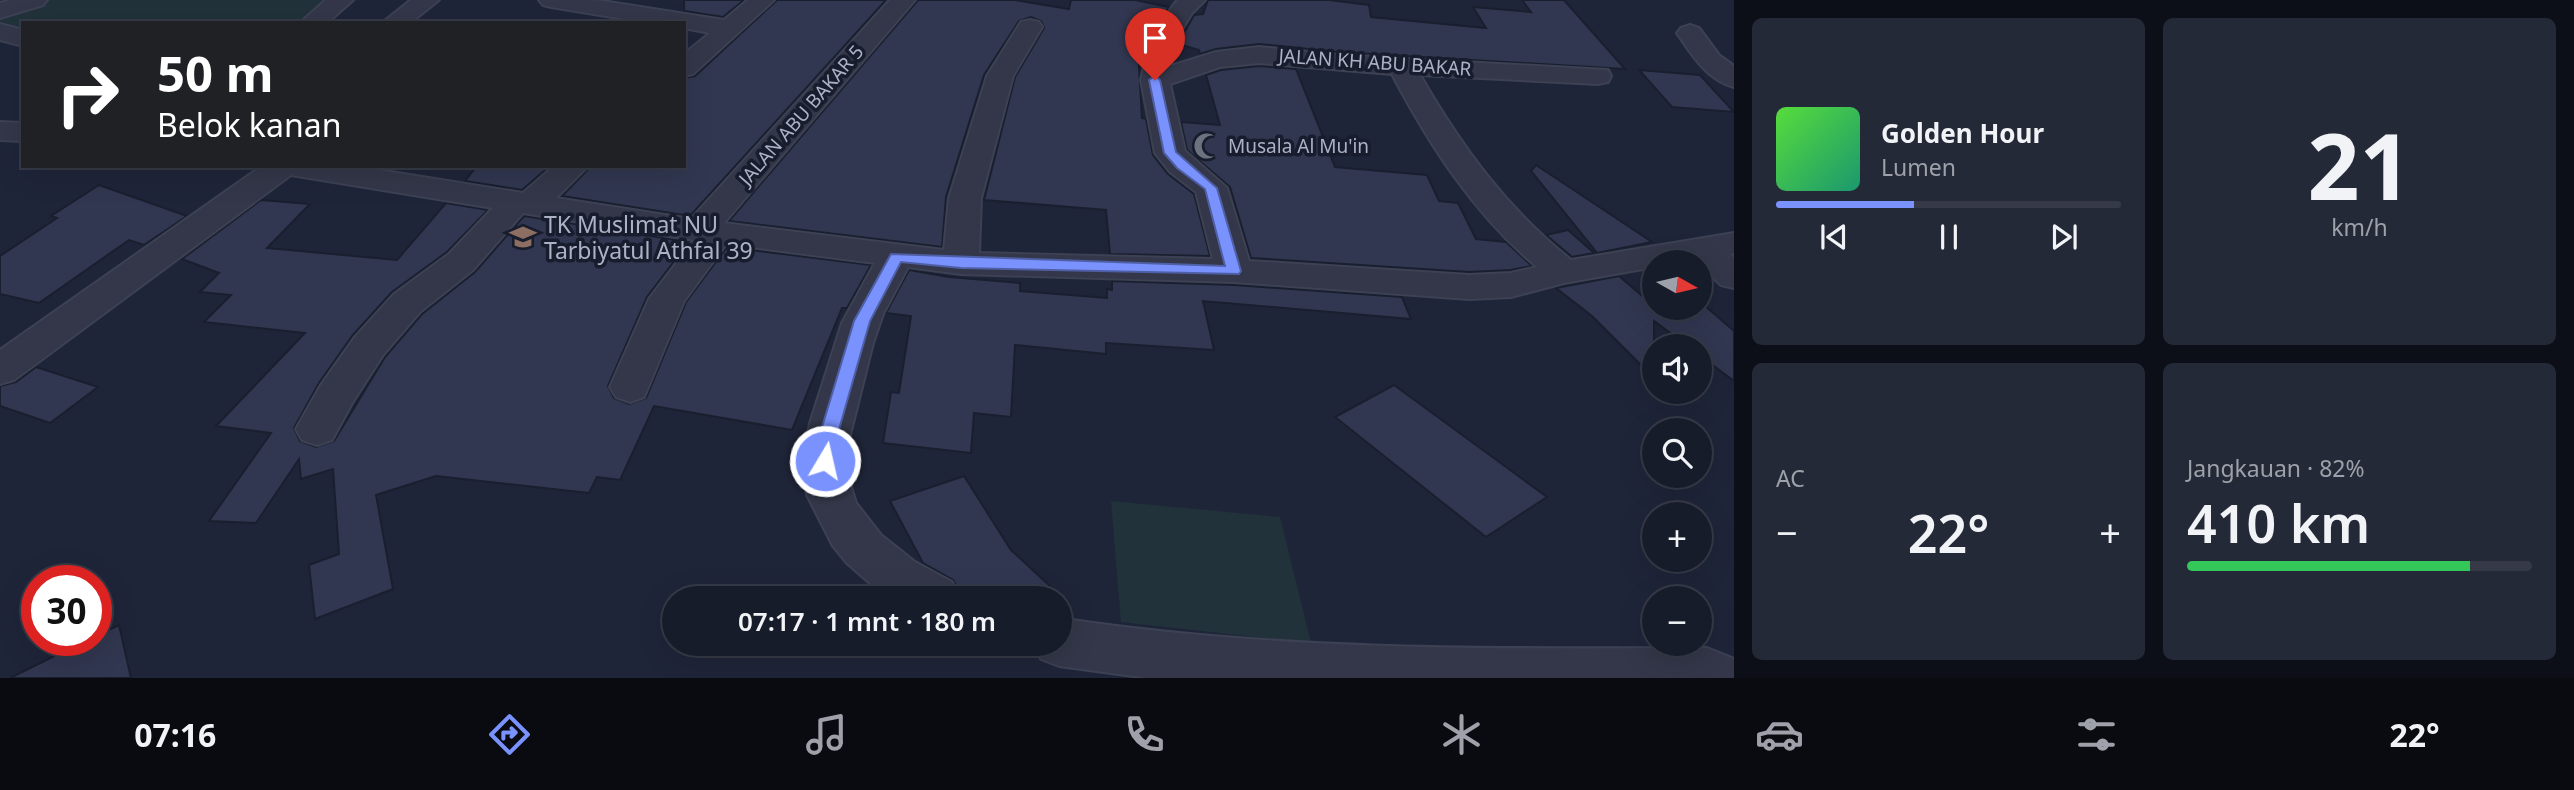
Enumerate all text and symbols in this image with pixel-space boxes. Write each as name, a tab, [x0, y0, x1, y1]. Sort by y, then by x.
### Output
pin	[1125, 8, 1185, 80]
icon: arrive	[1136, 19, 1174, 57]
street label: JALAN ABU BAKAR 5	[731, 39, 869, 192]
text: 50 m	[157, 40, 274, 106]
street label: JALAN KH ABU BAKAR	[1276, 42, 1472, 82]
icon: right	[42, 49, 133, 140]
text: Belok kanan	[157, 103, 341, 146]
text: 21	[2307, 103, 2412, 227]
text: Golden Hour	[1881, 115, 2044, 151]
mosque icon: Musala Al Mu'in	[1192, 131, 1222, 161]
place label: Musala Al Mu'in	[1228, 133, 1369, 159]
text: Lumen	[1881, 151, 1956, 183]
place label: TK Muslimat NU Tarbiyatul Athfal 39	[544, 208, 753, 266]
text: km/h	[2331, 211, 2388, 243]
icon: previous	[1815, 218, 1853, 256]
icon: pause	[1930, 218, 1968, 256]
icon: next	[2045, 218, 2083, 256]
school or university icon: TK Muslimat NU Tarbiyatul Athfal 39	[508, 222, 538, 252]
north arrow	[1642, 250, 1712, 320]
map controls	[1642, 250, 1712, 656]
button: sound	[1642, 334, 1712, 404]
button: search	[1642, 418, 1712, 488]
position arrow	[788, 424, 862, 498]
text: Jangkauan · 82%	[2187, 452, 2365, 484]
text: AC	[1776, 462, 1805, 494]
text: 410 km	[2187, 487, 2370, 558]
text: 22°	[1908, 497, 1989, 568]
button: +	[1642, 502, 1712, 572]
text: −	[1776, 506, 1798, 558]
text: +	[2099, 506, 2121, 558]
speed limit sign: 30	[21, 565, 112, 656]
button: −	[1642, 586, 1712, 656]
text: 07:17 · 1 mnt · 180 m	[738, 603, 996, 639]
icon: directions	[485, 710, 534, 759]
icon: music	[802, 710, 851, 759]
icon: phone	[1120, 710, 1169, 759]
icon: climate	[1437, 710, 1486, 759]
icon: car	[1755, 710, 1804, 759]
icon: filters	[2072, 710, 2121, 759]
text: 07:16	[134, 713, 216, 756]
text: 22°	[2390, 713, 2440, 756]

